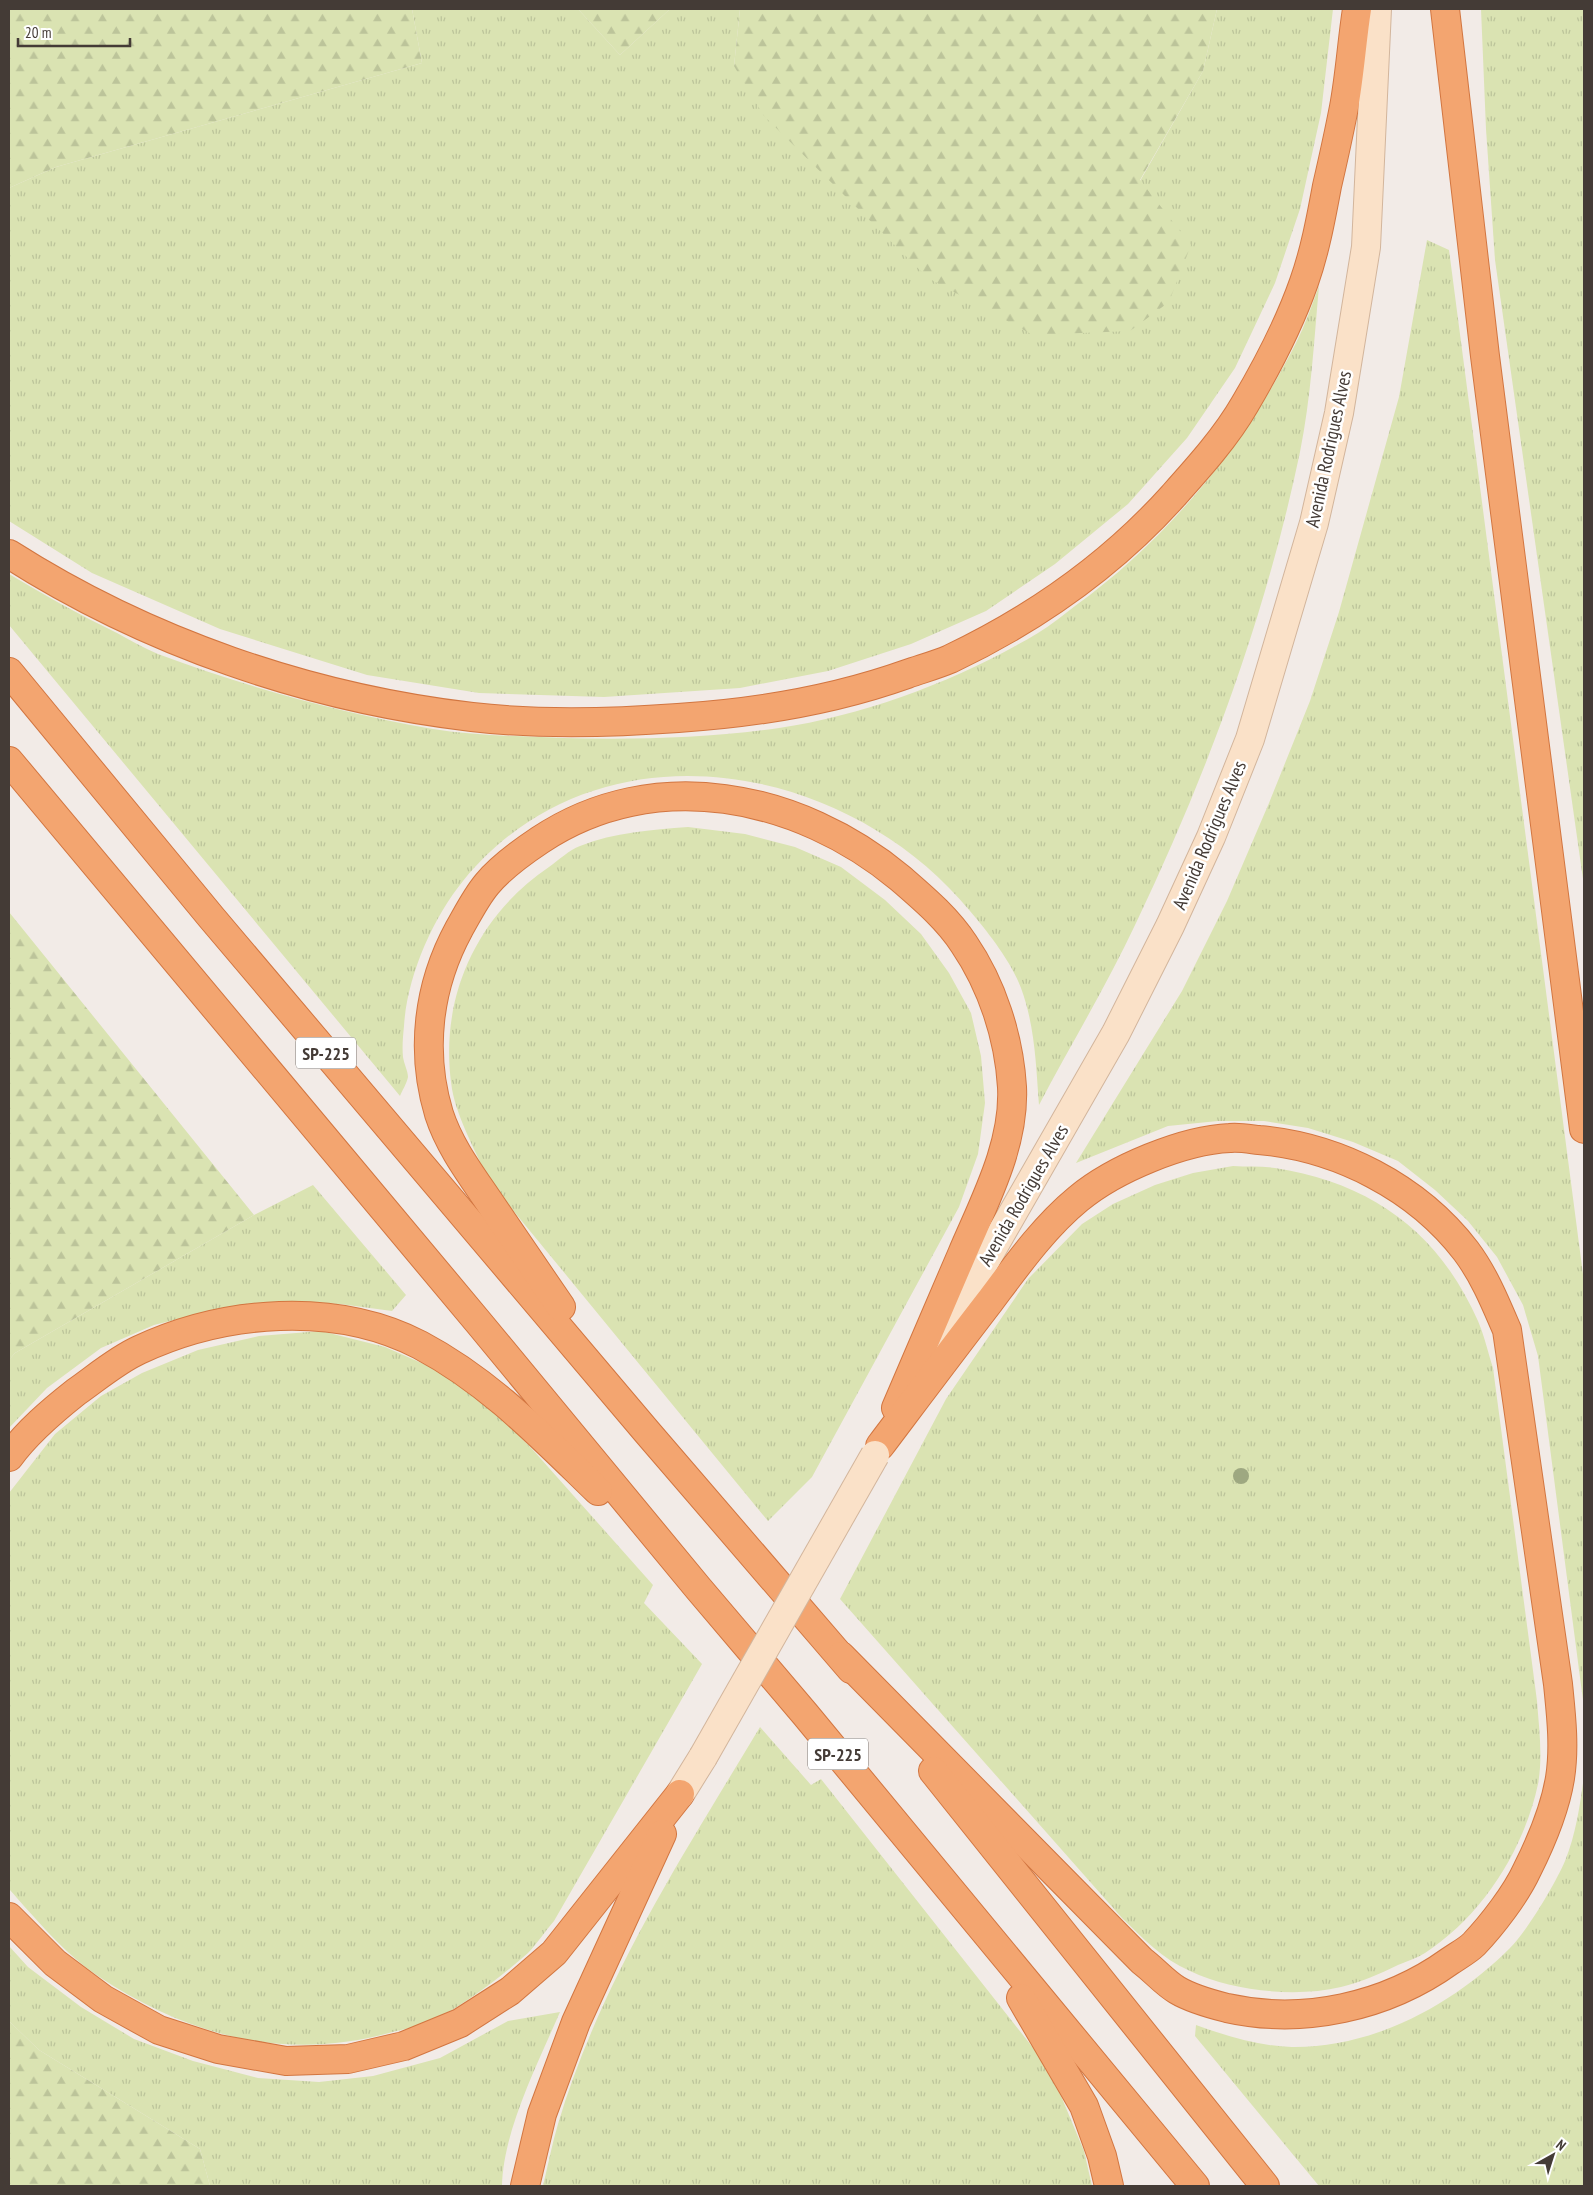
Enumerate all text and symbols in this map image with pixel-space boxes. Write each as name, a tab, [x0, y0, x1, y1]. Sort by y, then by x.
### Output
scale bar	[18, 15, 130, 47]
text: 20 m	[25, 23, 51, 42]
street label: Avenida Rodrigues Alves	[1300, 369, 1356, 529]
street label: Avenida Rodrigues Alves	[1167, 757, 1251, 913]
road number: SP-225	[296, 1038, 356, 1068]
street label: Avenida Rodrigues Alves	[973, 1120, 1073, 1270]
road number: SP-225	[808, 1738, 868, 1770]
north arrow	[1528, 2130, 1578, 2180]
text: N	[1553, 2136, 1570, 2154]

